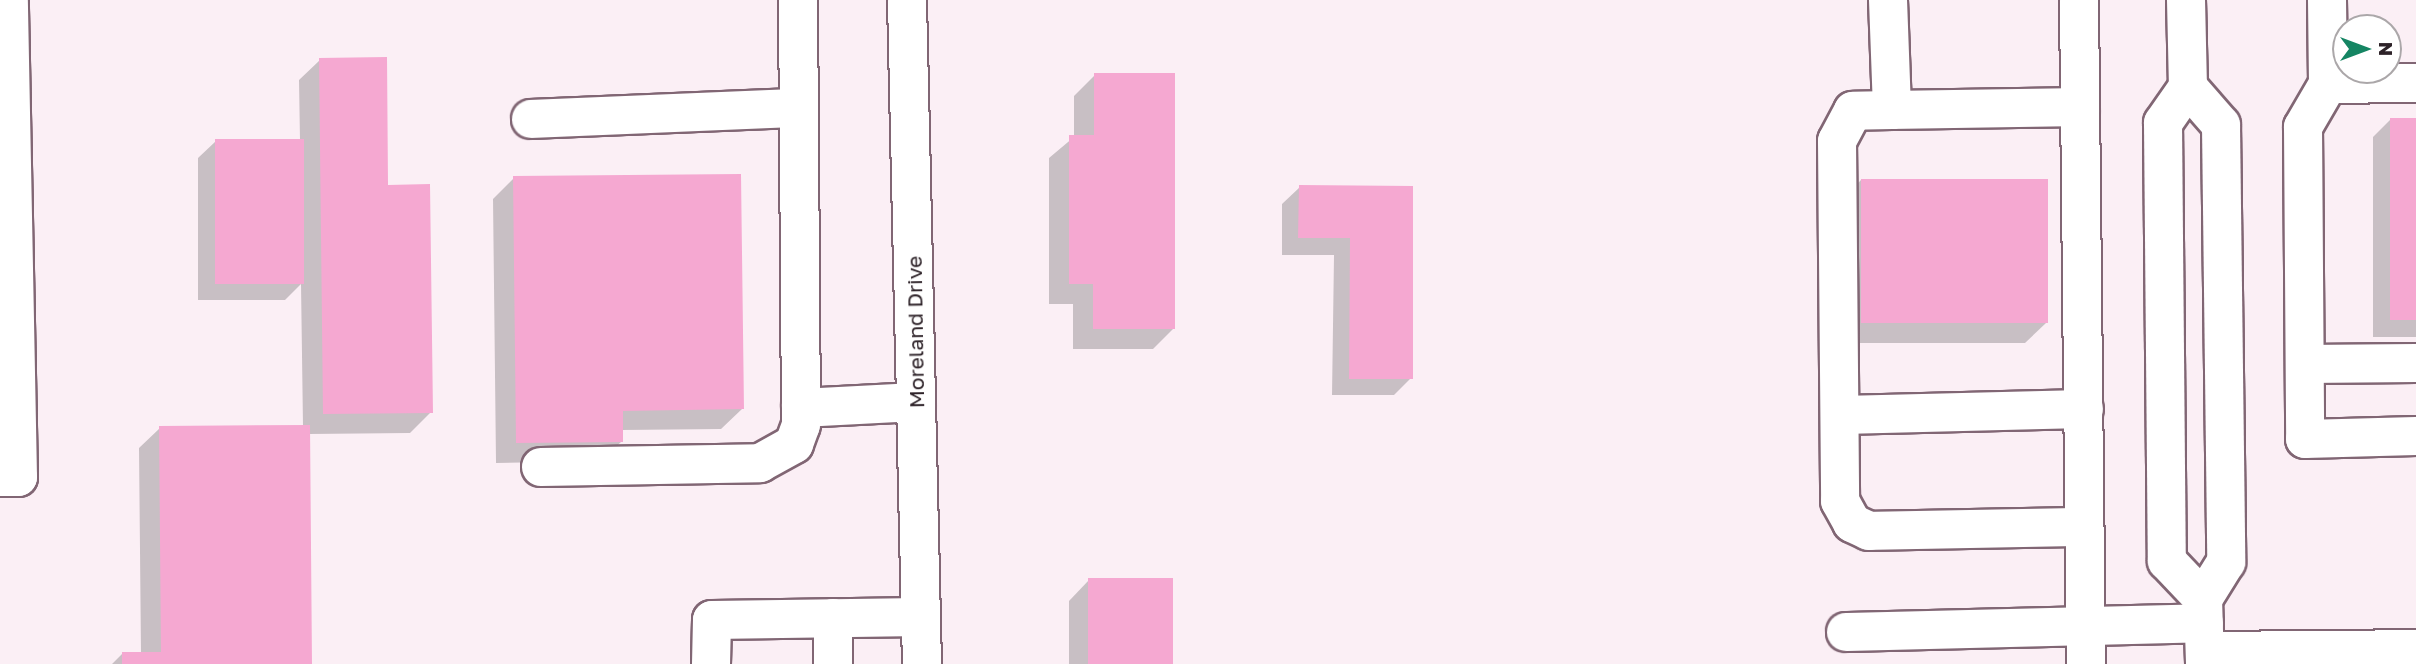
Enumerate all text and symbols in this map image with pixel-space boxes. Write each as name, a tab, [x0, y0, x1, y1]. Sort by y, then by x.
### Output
north arrow	[2332, 14, 2402, 84]
text: N	[2375, 42, 2398, 56]
street label: Moreland Drive	[901, 256, 929, 408]

